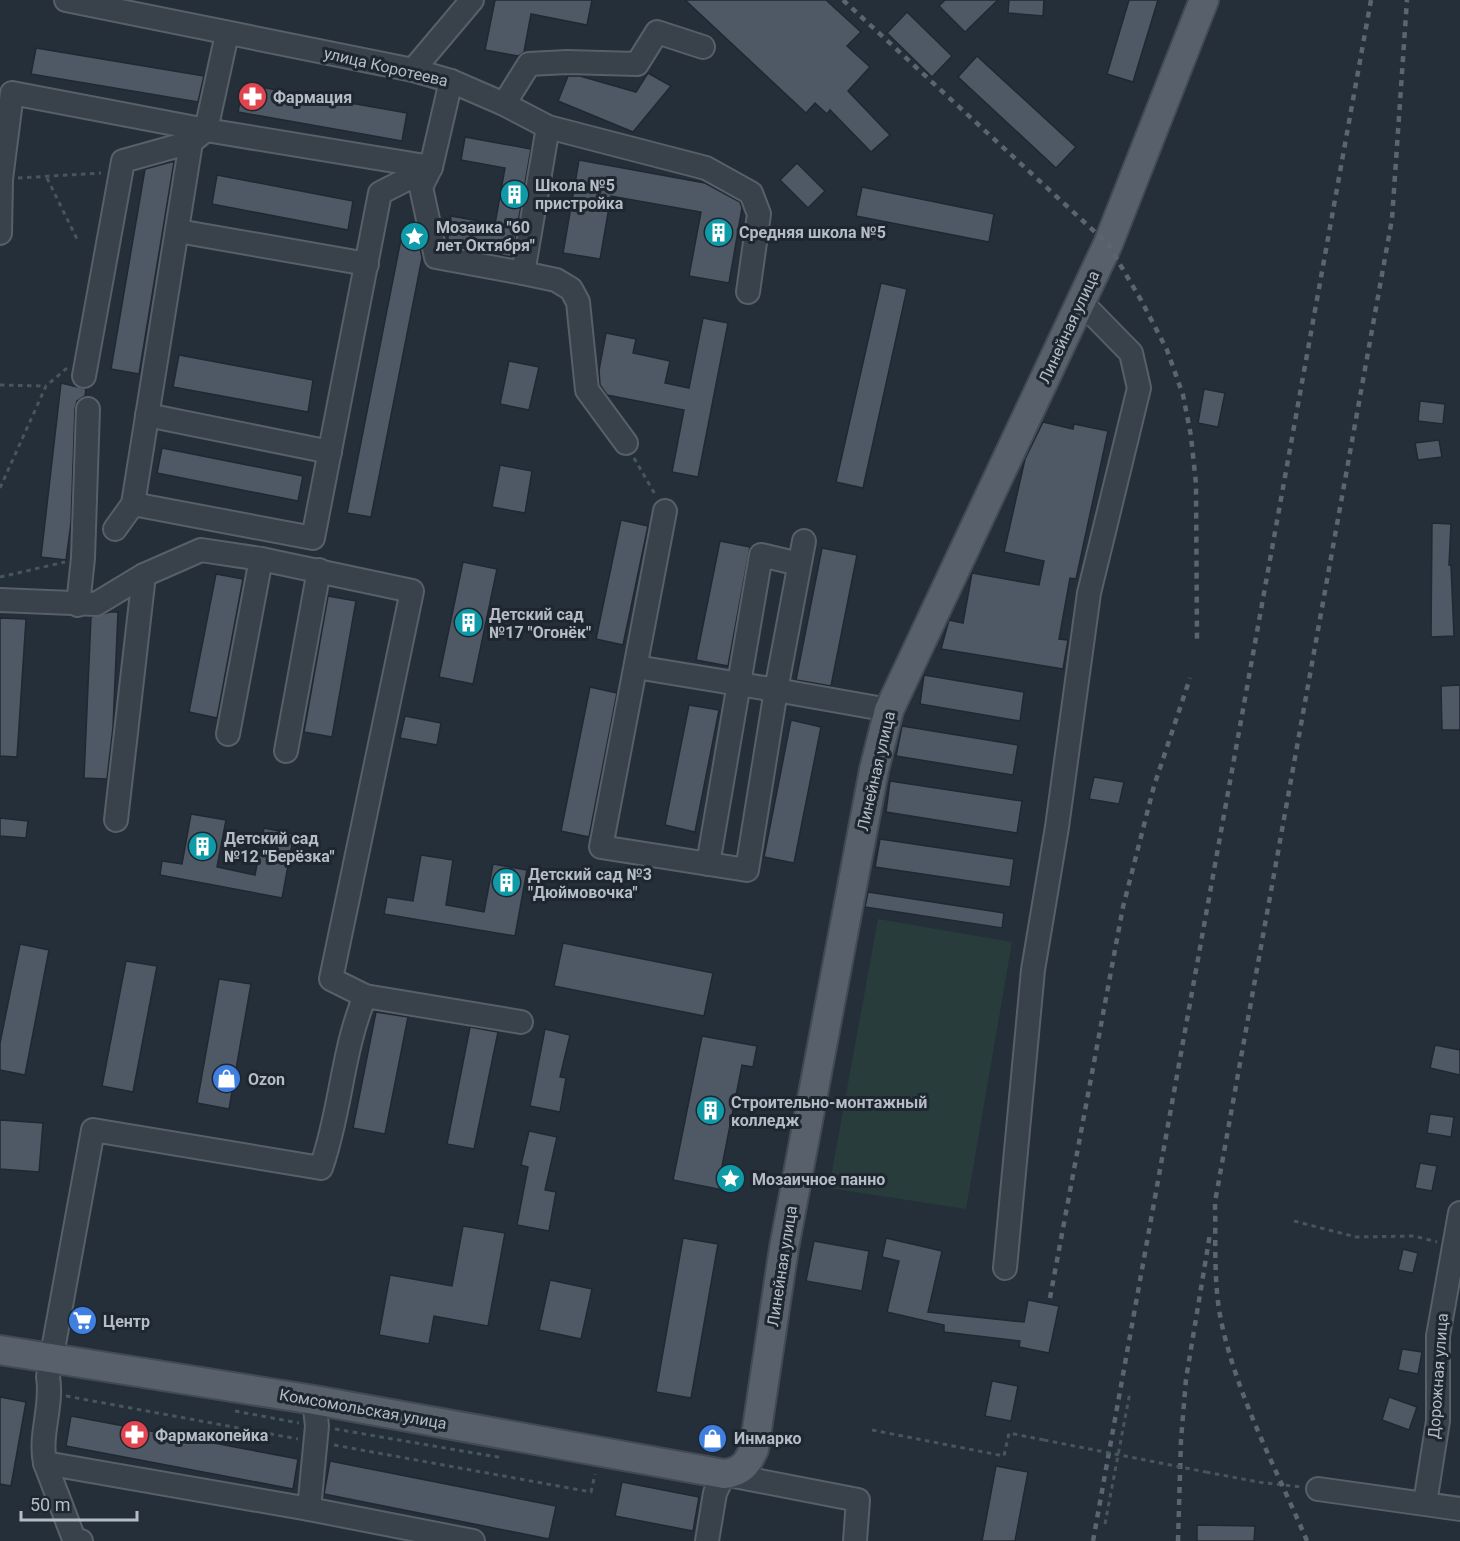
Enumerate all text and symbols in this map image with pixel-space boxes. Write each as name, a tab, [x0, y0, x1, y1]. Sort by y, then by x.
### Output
street label: улица Коротеева	[322, 43, 450, 91]
pharmacy icon: Фармация	[236, 81, 268, 113]
place label: Фармация	[273, 88, 352, 107]
place label: Школа №5 пристройка	[535, 176, 624, 213]
building icon: Школа №5 пристройка	[498, 178, 530, 210]
building icon: Средняя школа №5	[702, 216, 734, 248]
place label: Мозаика "60 лет Октября"	[436, 218, 535, 255]
place icon: Мозаика "60 лет Октября"	[399, 220, 431, 252]
place label: Средняя школа №5	[739, 223, 886, 242]
street label: Линейная улица	[1035, 268, 1103, 386]
place label: Детский сад №17 "Огонёк"	[489, 605, 591, 642]
building icon: Детский сад №17 "Огонёк"	[452, 607, 484, 639]
street label: Линейная улица	[853, 709, 899, 833]
place label: Детский сад №12 "Берёзка"	[224, 829, 335, 866]
building icon: Детский сад №12 "Берёзка"	[187, 831, 219, 863]
place label: Детский сад №3 "Дюймовочка"	[528, 865, 652, 902]
building icon: Детский сад №3 "Дюймовочка"	[491, 867, 523, 899]
shop icon: Ozon	[211, 1063, 243, 1095]
place label: Ozon	[248, 1070, 285, 1089]
place label: Строительно-монтажный колледж	[731, 1093, 927, 1130]
building icon: Строительно-монтажный колледж	[694, 1095, 726, 1127]
place icon: Мозаичное панно	[715, 1163, 747, 1195]
place label: Мозаичное панно	[752, 1170, 885, 1189]
street label: Линейная улица	[763, 1204, 801, 1328]
supermarket icon: Центр	[66, 1305, 98, 1337]
place label: Центр	[103, 1312, 150, 1331]
street label: Дорожная улица	[1424, 1313, 1452, 1439]
street label: Комсомольская улица	[278, 1385, 448, 1433]
pharmacy icon: Фармакопейка	[118, 1419, 150, 1451]
shop icon: Инмарко	[697, 1422, 729, 1454]
place label: Фармакопейка	[155, 1426, 269, 1445]
place label: Инмарко	[734, 1429, 802, 1448]
scale bar	[21, 1484, 136, 1522]
text: 50 m	[30, 1494, 70, 1515]

